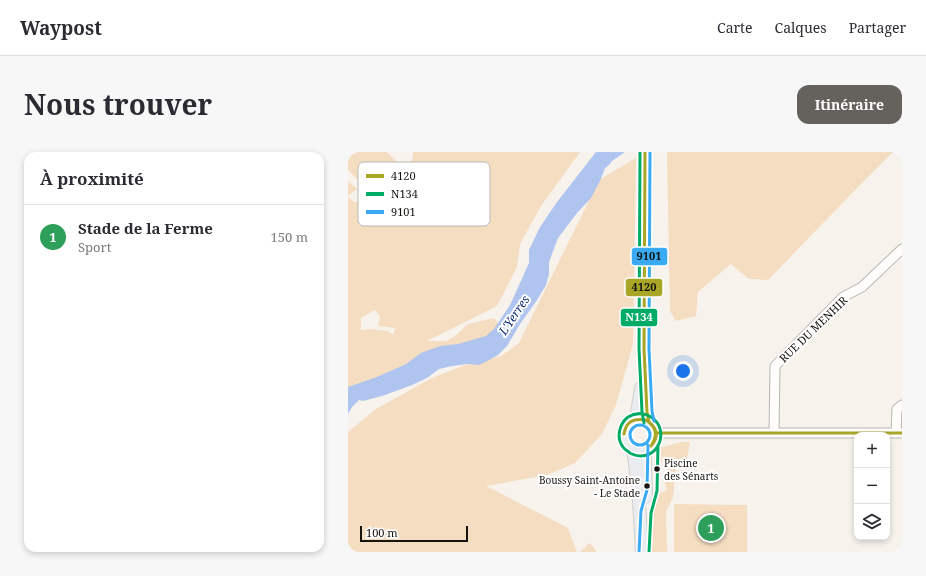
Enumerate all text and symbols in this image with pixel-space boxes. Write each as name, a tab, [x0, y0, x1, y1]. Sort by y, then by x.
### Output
text: Waypost	[20, 15, 102, 41]
text: Carte	[717, 18, 753, 37]
text: Calques	[775, 18, 827, 37]
text: Partager	[849, 18, 906, 37]
text: Nous trouver	[24, 85, 212, 123]
button: Itinéraire	[797, 85, 902, 124]
legend	[358, 162, 490, 226]
text: À proximité	[40, 167, 144, 190]
text: 4120	[391, 168, 416, 183]
text: N134	[391, 186, 418, 201]
text: 9101	[391, 204, 416, 219]
text: Stade de la Ferme	[78, 218, 213, 238]
text: 1	[49, 228, 57, 246]
text: 150 m	[271, 228, 308, 246]
text: Sport	[78, 238, 111, 256]
line badge: 9101	[631, 247, 668, 266]
text: 9101	[637, 248, 661, 263]
line badge: 4120	[625, 278, 663, 297]
text: 4120	[632, 279, 656, 294]
water label: L'Yerres	[494, 291, 534, 339]
street label: RUE DU MENHIR	[776, 292, 851, 365]
line badge: N134	[620, 308, 658, 327]
text: N134	[625, 309, 653, 324]
your location	[673, 361, 693, 381]
map controls	[854, 432, 890, 540]
button: +	[854, 432, 890, 468]
place label: Piscine des Sénarts	[664, 456, 719, 483]
marker: Piscine des Sénarts	[652, 464, 662, 474]
button: −	[854, 468, 890, 504]
place label: Boussy Saint-Antoine - Le Stade	[539, 473, 640, 500]
marker: Boussy Saint-Antoine - Le Stade	[642, 481, 652, 491]
button: layers	[854, 504, 890, 540]
pin: 1	[698, 513, 724, 543]
scale bar	[360, 524, 468, 543]
text: 100 m	[366, 525, 398, 540]

